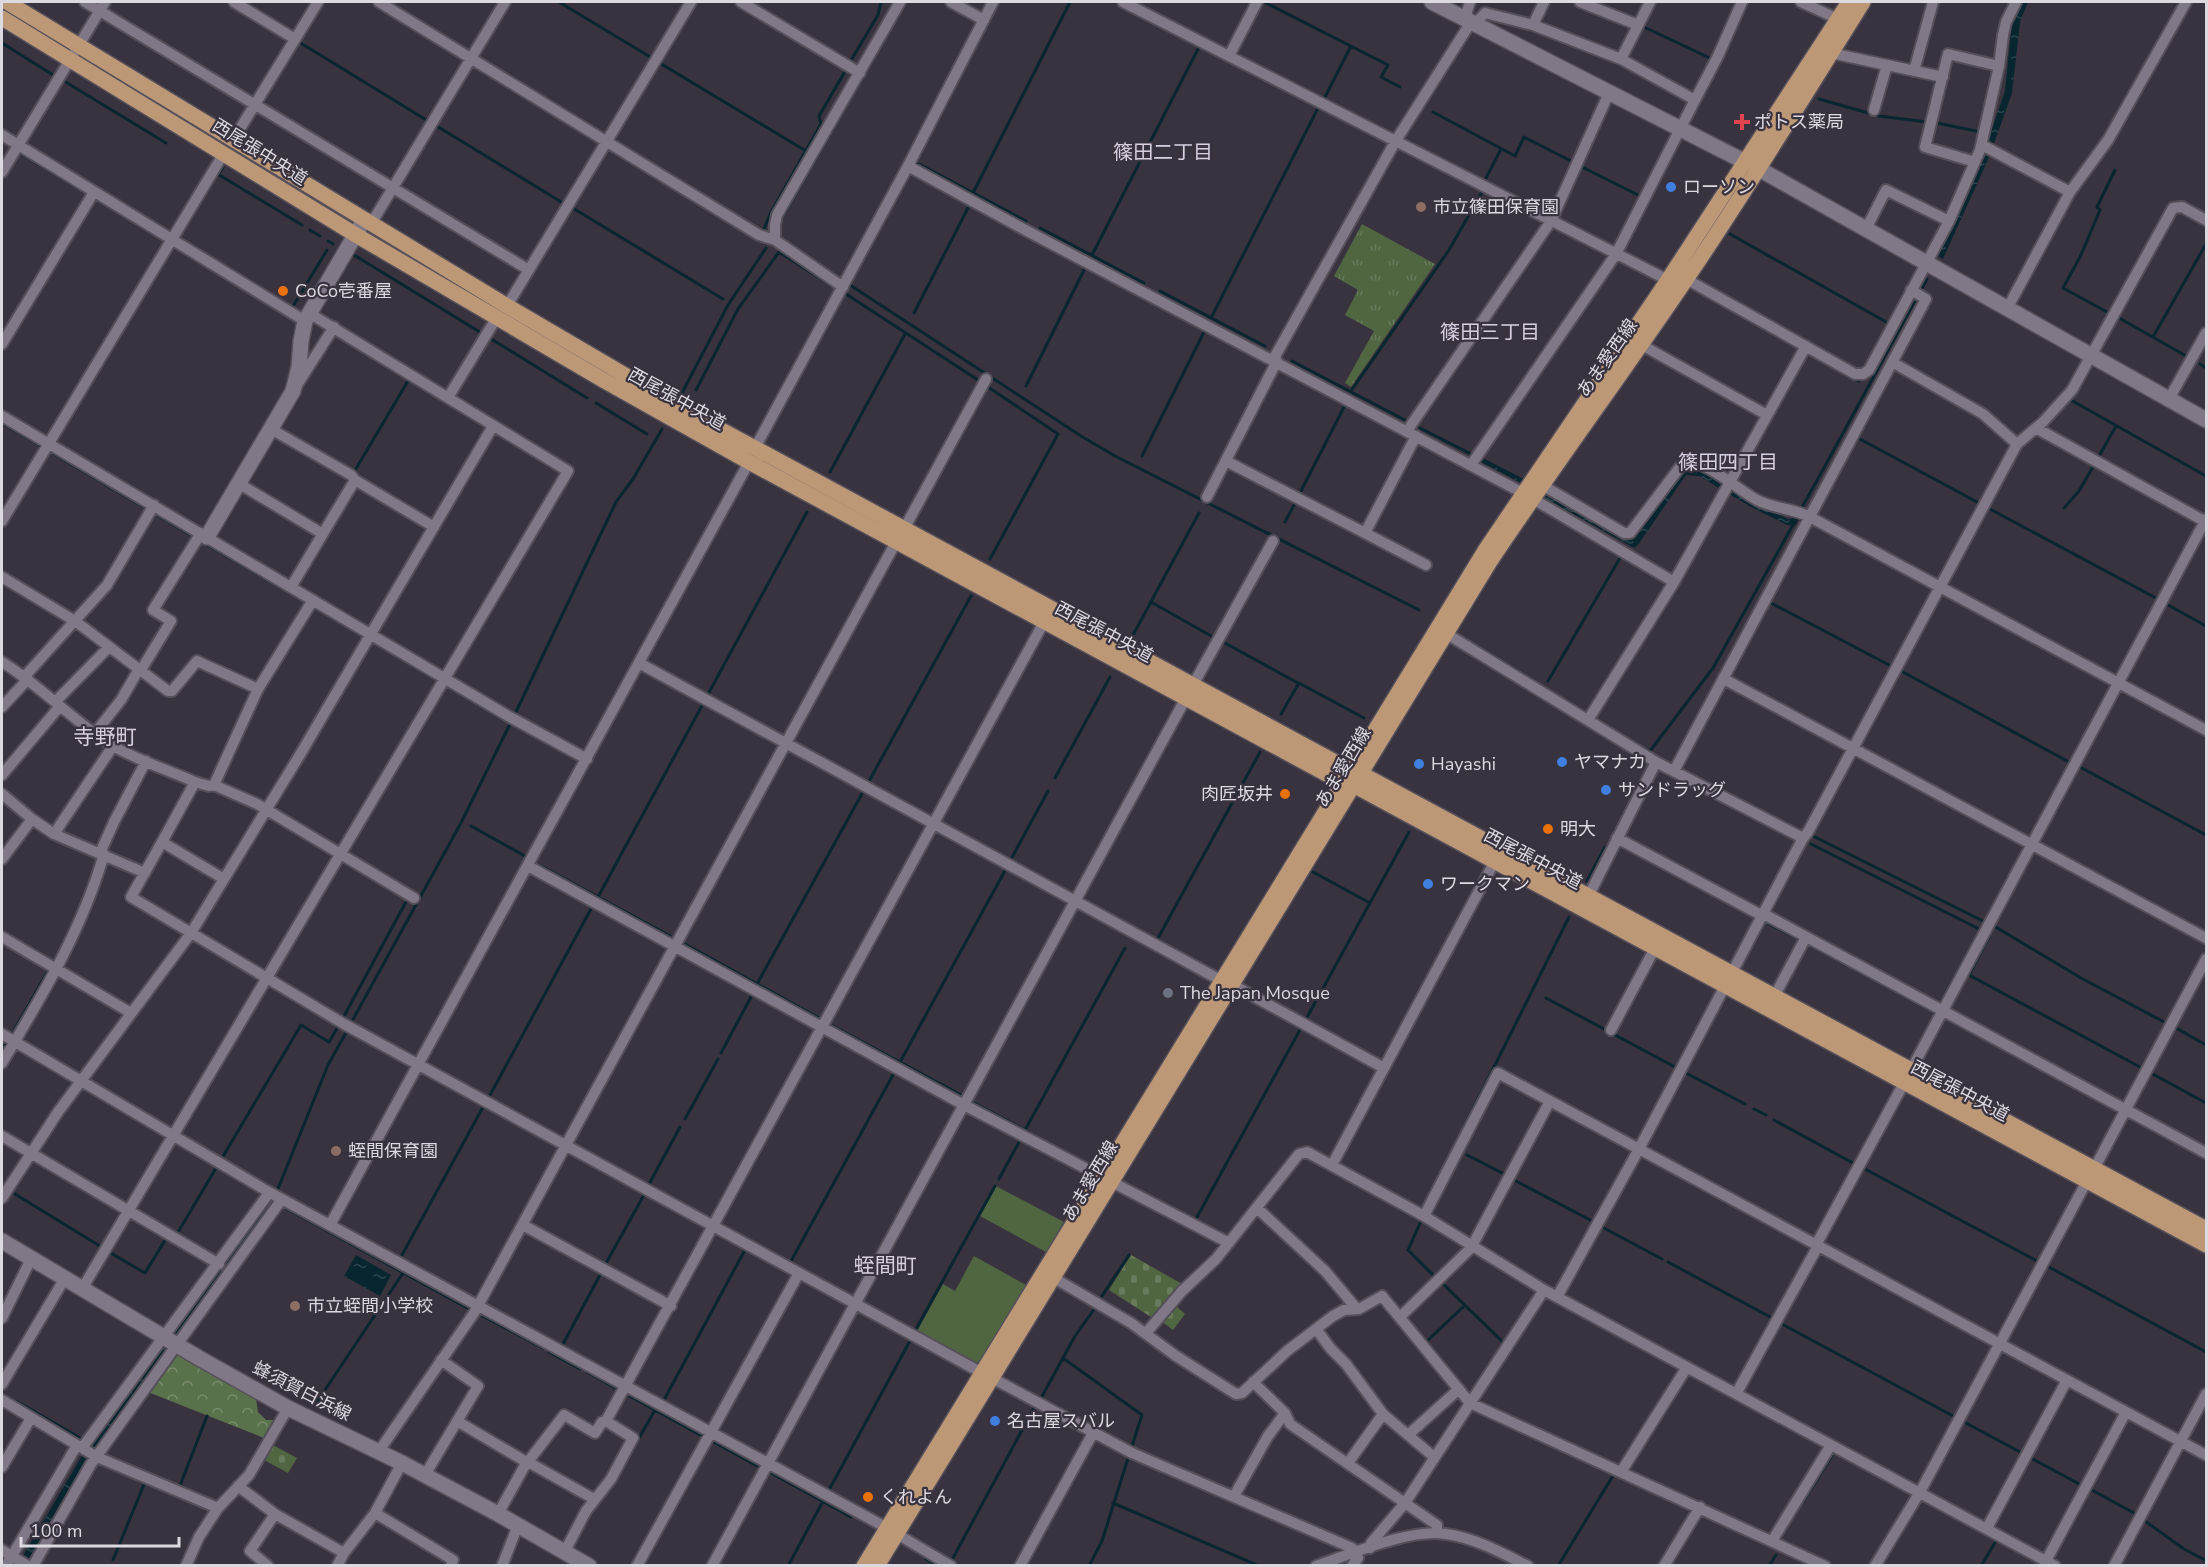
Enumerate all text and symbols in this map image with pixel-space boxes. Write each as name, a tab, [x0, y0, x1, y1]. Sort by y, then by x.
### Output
place label: ポトス薬局	[1754, 110, 1844, 134]
street label: 西尾張中央道	[208, 113, 312, 191]
marker: ポトス薬局	[1735, 115, 1749, 129]
district label: 篠田二丁目	[1113, 139, 1213, 166]
place label: ローソン	[1683, 175, 1755, 199]
marker: ローソン	[1664, 180, 1678, 194]
place label: 市立篠田保育園	[1433, 195, 1559, 219]
marker: 市立篠田保育園	[1414, 200, 1428, 214]
place label: CoCo壱番屋	[295, 279, 392, 303]
marker: CoCo壱番屋	[276, 284, 290, 298]
street label: あま愛西線	[1571, 314, 1643, 402]
district label: 篠田三丁目	[1440, 319, 1540, 346]
street label: 西尾張中央道	[624, 362, 730, 436]
district label: 篠田四丁目	[1678, 449, 1778, 476]
street label: 西尾張中央道	[1051, 596, 1157, 668]
street label: あま愛西線	[1310, 722, 1376, 812]
district label: 寺野町	[74, 723, 137, 751]
place label: ヤマナカ	[1574, 750, 1646, 774]
place label: Hayashi	[1431, 752, 1496, 776]
marker: ヤマナカ	[1555, 755, 1569, 769]
marker: Hayashi	[1412, 757, 1426, 771]
place label: サンドラッグ	[1618, 778, 1726, 802]
place label: 肉匠坂井	[1201, 782, 1273, 806]
marker: サンドラッグ	[1599, 783, 1613, 797]
marker: 肉匠坂井	[1278, 787, 1292, 801]
place label: 明大	[1560, 817, 1596, 841]
marker: 明大	[1541, 822, 1555, 836]
street label: 西尾張中央道	[1480, 823, 1586, 895]
place label: ワークマン	[1440, 872, 1530, 896]
marker: ワークマン	[1421, 877, 1435, 891]
place label: The Japan Mosque	[1180, 981, 1330, 1005]
marker: The Japan Mosque	[1161, 986, 1175, 1000]
street label: 西尾張中央道	[1907, 1055, 2013, 1127]
street label: あま愛西線	[1057, 1136, 1123, 1226]
place label: 蛭間保育園	[348, 1139, 438, 1163]
marker: 蛭間保育園	[329, 1144, 343, 1158]
district label: 蛭間町	[854, 1252, 917, 1280]
place label: 市立蛭間小学校	[307, 1294, 433, 1318]
marker: 市立蛭間小学校	[288, 1299, 302, 1313]
street label: 蜂須賀白浜線	[248, 1356, 356, 1426]
place label: 名古屋スバル	[1007, 1409, 1115, 1433]
marker: 名古屋スバル	[988, 1414, 1002, 1428]
place label: くれよん	[880, 1485, 952, 1509]
marker: くれよん	[861, 1490, 875, 1504]
scale bar	[21, 1510, 178, 1548]
text: 100 m	[30, 1519, 82, 1543]

